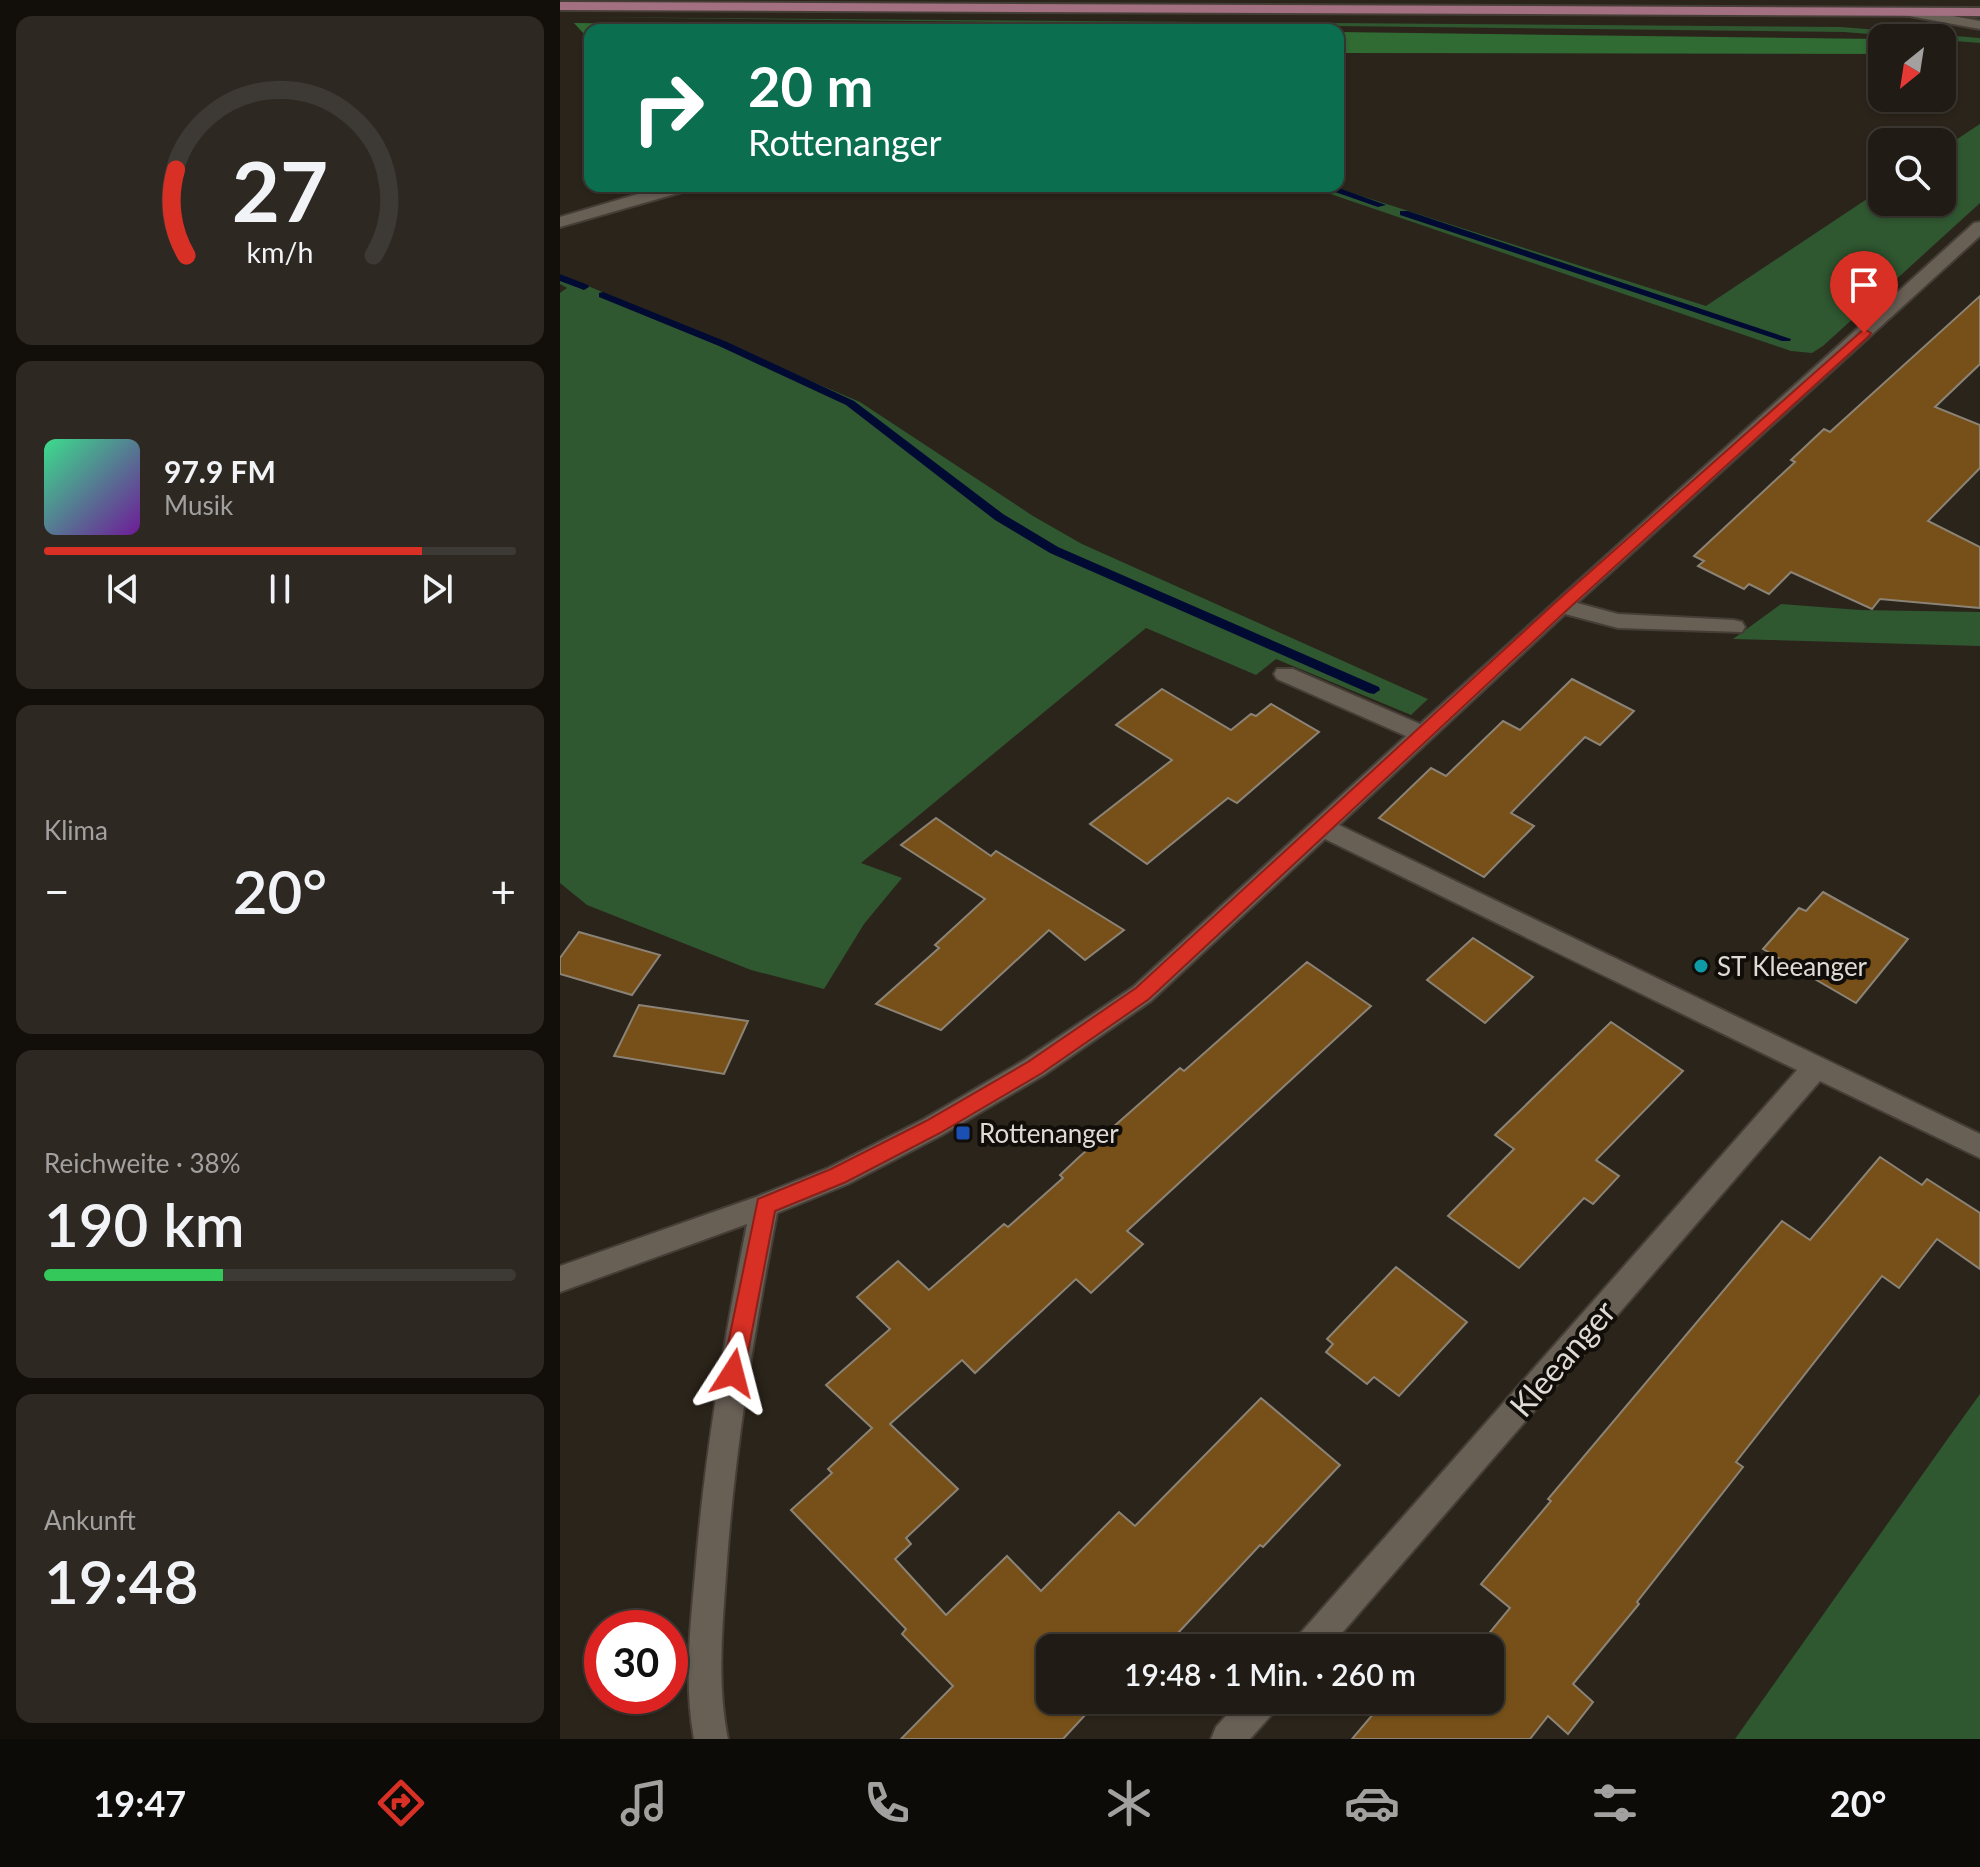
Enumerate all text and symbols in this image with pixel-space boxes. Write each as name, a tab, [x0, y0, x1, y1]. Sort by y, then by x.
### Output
north arrow	[1868, 24, 1956, 112]
map controls	[1868, 24, 1956, 216]
text: 20 m	[748, 52, 873, 119]
icon: right	[616, 56, 720, 160]
text: Rottenanger	[748, 120, 942, 164]
button: search	[1868, 128, 1956, 216]
text: 27	[232, 140, 328, 240]
text: km/h	[247, 235, 313, 269]
pin	[1830, 251, 1898, 333]
icon: arrive	[1842, 263, 1886, 307]
text: 97.9 FM	[164, 453, 276, 489]
text: Musik	[164, 489, 233, 521]
icon: previous	[101, 567, 145, 611]
icon: pause	[258, 567, 302, 611]
icon: next	[415, 567, 459, 611]
text: Klima	[44, 814, 108, 846]
text: 20°	[233, 855, 327, 927]
text: −	[44, 865, 70, 917]
text: +	[490, 865, 516, 917]
place label: ST Kleeanger	[1717, 950, 1868, 982]
marker: ST Kleeanger	[1692, 957, 1710, 975]
place label: Rottenanger	[979, 1117, 1119, 1149]
marker: Rottenanger	[954, 1124, 972, 1142]
text: Reichweite · 38%	[44, 1147, 241, 1179]
text: 190 km	[44, 1188, 245, 1260]
street label: Kleeanger	[1501, 1292, 1623, 1424]
position arrow	[691, 1331, 775, 1415]
text: Ankunft	[44, 1504, 136, 1536]
text: 19:48	[44, 1545, 198, 1617]
speed limit sign: 30	[584, 1610, 688, 1714]
text: 19:48 · 1 Min. · 260 m	[1124, 1656, 1416, 1692]
icon: directions	[373, 1775, 429, 1831]
icon: music	[616, 1775, 672, 1831]
icon: phone	[859, 1775, 915, 1831]
icon: climate	[1101, 1775, 1157, 1831]
icon: car	[1344, 1775, 1400, 1831]
icon: filters	[1587, 1775, 1643, 1831]
text: 19:47	[93, 1781, 186, 1825]
text: 20°	[1830, 1781, 1886, 1825]

